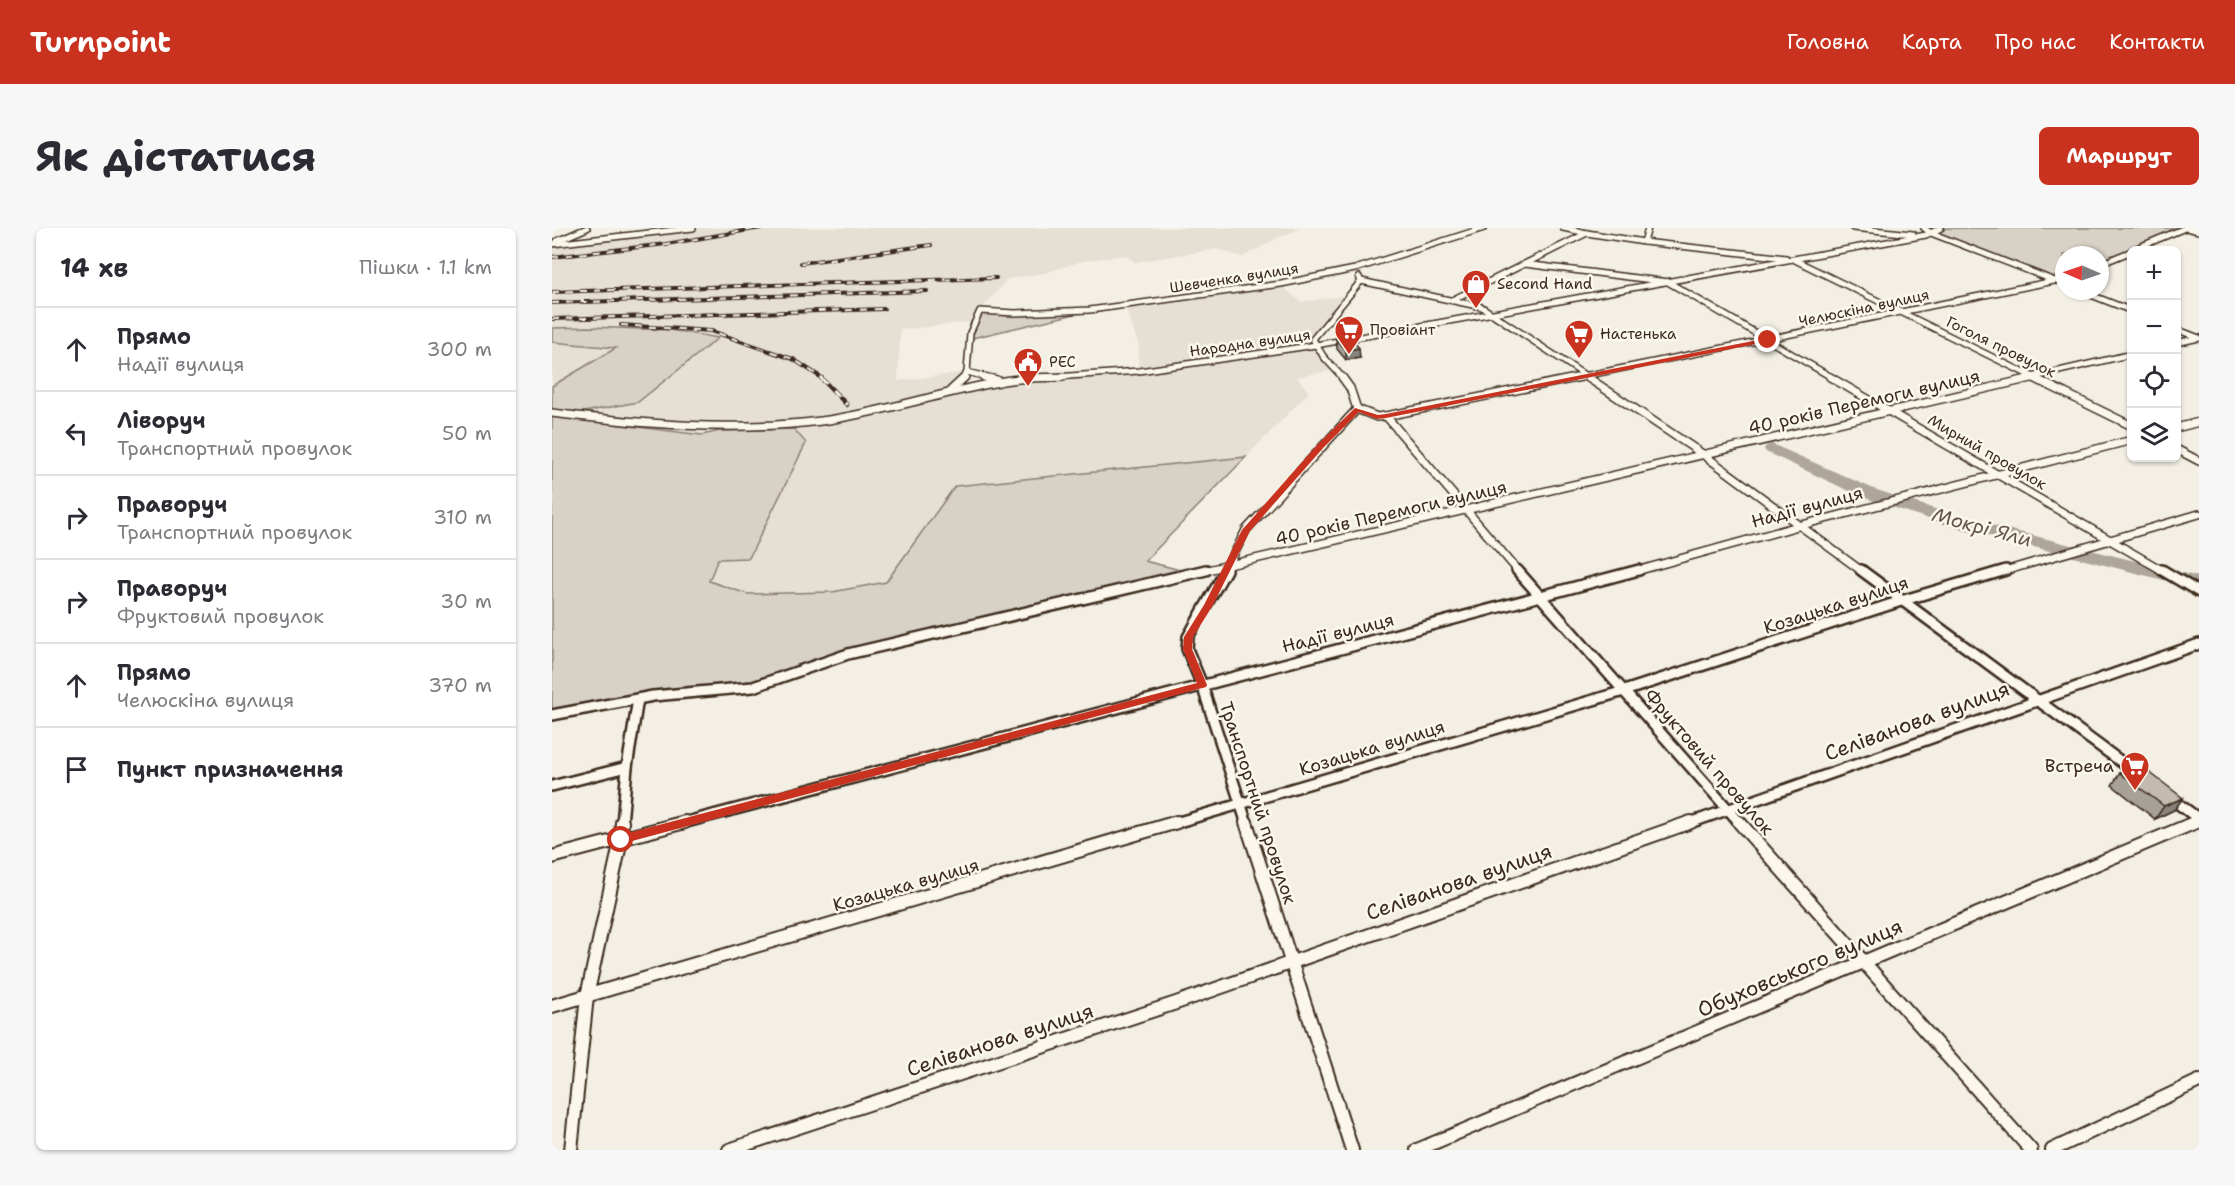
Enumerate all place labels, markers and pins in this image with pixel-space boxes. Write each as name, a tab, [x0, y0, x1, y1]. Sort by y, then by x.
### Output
shop icon: Second Hand	[1460, 268, 1492, 310]
place label: Second Hand	[1497, 274, 1593, 294]
supermarket icon: Провіант	[1333, 314, 1365, 356]
supermarket icon: Настенька	[1563, 318, 1595, 360]
place label: Провіант	[1370, 320, 1436, 340]
place label: Настенька	[1600, 324, 1677, 344]
public building icon: РЕС	[1012, 346, 1044, 388]
place label: РЕС	[1049, 352, 1076, 372]
supermarket icon: Встреча	[2119, 750, 2151, 792]
place label: Встреча	[2045, 754, 2114, 778]

